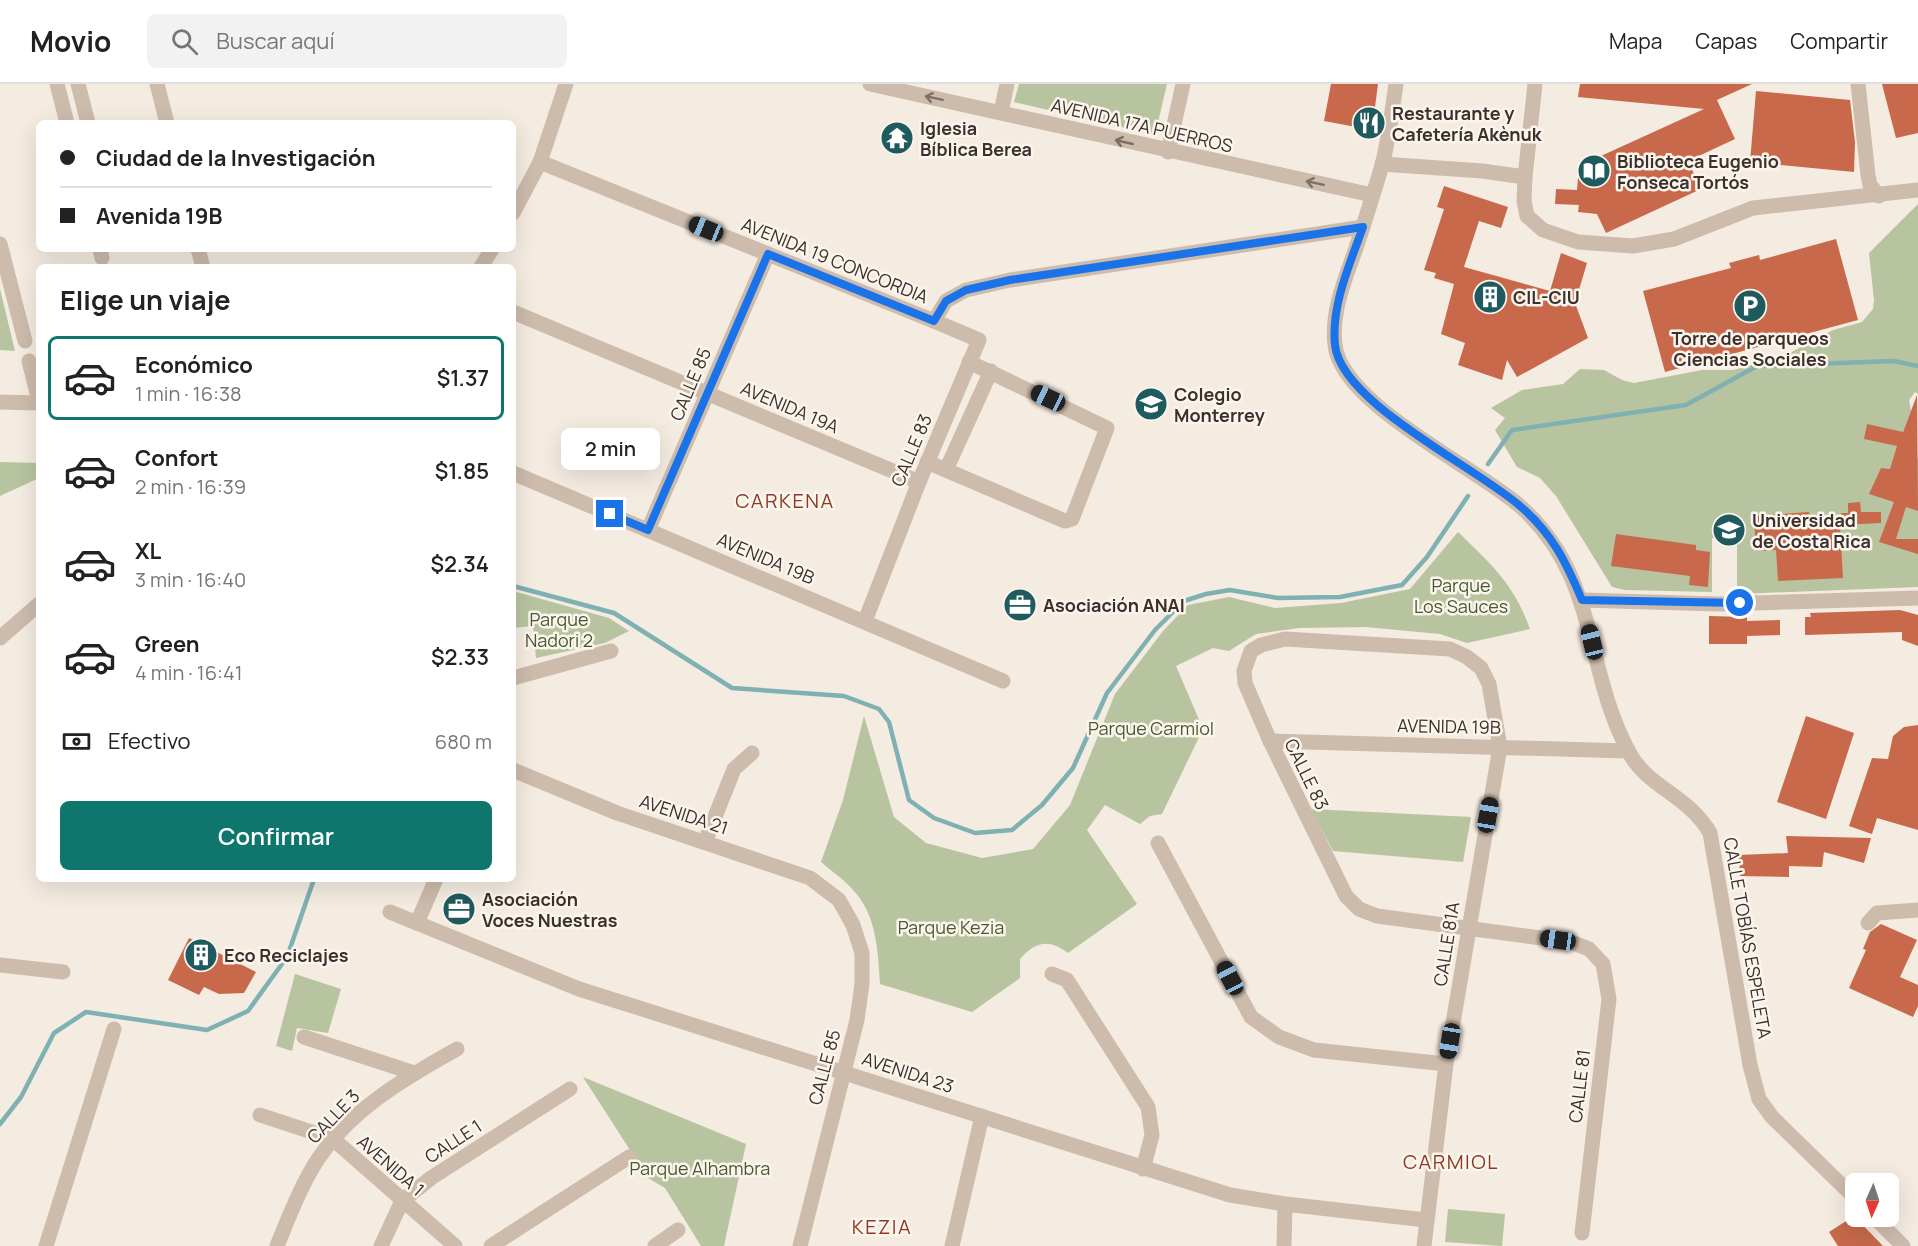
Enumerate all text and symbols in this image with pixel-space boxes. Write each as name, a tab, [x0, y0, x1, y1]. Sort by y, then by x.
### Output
search box	[147, 14, 567, 68]
text: Movio	[30, 22, 111, 60]
icon: search	[168, 25, 201, 58]
text: Buscar aquí	[216, 26, 335, 56]
text: Mapa	[1609, 27, 1662, 55]
text: Capas	[1695, 27, 1757, 55]
text: Compartir	[1790, 27, 1888, 55]
one-way arrow	[925, 92, 944, 103]
street label: AVENIDA 17A PUERROS	[1049, 92, 1235, 158]
place label: Restaurante y Cafetería Akènuk	[1392, 101, 1543, 146]
restaurant icon: Restaurante y Cafetería Akènuk	[1351, 105, 1387, 141]
place label: Iglesia Bíblica Berea	[920, 116, 1032, 161]
temple icon: Iglesia Bíblica Berea	[879, 120, 915, 156]
one-way arrow	[1115, 135, 1134, 147]
text: Ciudad de la Investigación	[96, 143, 375, 173]
place label: Biblioteca Eugenio Fonseca Tortós	[1617, 149, 1779, 194]
library icon: Biblioteca Eugenio Fonseca Tortós	[1576, 153, 1612, 189]
one-way arrow	[1305, 177, 1325, 188]
text: Avenida 19B	[96, 201, 222, 231]
street label: AVENIDA 19 CONCORDIA	[738, 212, 933, 309]
car	[686, 214, 726, 244]
building icon: CIL-CIU	[1472, 279, 1508, 315]
text: Elige un viaje	[60, 281, 231, 318]
place label: CIL-CIU	[1513, 285, 1580, 309]
parking icon: Torre de parqueos Ciencias Sociales	[1732, 288, 1768, 324]
place label: Torre de parqueos Ciencias Sociales	[1671, 326, 1829, 371]
street label: CALLE 85	[664, 344, 716, 424]
text: Económico	[135, 350, 253, 380]
icon: car	[63, 351, 117, 405]
text: $1.37	[437, 363, 489, 393]
street label: AVENIDA 19A	[737, 376, 843, 439]
text: 1 min · 16:38	[135, 380, 242, 407]
car	[1028, 382, 1068, 414]
place label: Colegio Monterrey	[1174, 382, 1265, 427]
school or university icon: Colegio Monterrey	[1133, 386, 1169, 422]
street label: CALLE 83	[885, 410, 937, 490]
callout: 2 min	[560, 427, 660, 469]
text: 2 min	[585, 435, 636, 462]
text: Confort	[135, 443, 218, 473]
icon: car	[63, 444, 117, 498]
text: $1.85	[435, 456, 489, 486]
text: 2 min · 16:39	[135, 473, 246, 500]
district label: CARKENA	[735, 487, 835, 514]
route end	[596, 500, 623, 527]
place label: Universidad de Costa Rica	[1752, 508, 1871, 553]
school or university icon: Universidad de Costa Rica	[1711, 512, 1747, 548]
street label: AVENIDA 19B	[714, 527, 818, 589]
text: XL	[135, 536, 161, 566]
icon: car	[63, 537, 117, 591]
text: $2.34	[430, 549, 489, 579]
text: 3 min · 16:40	[135, 566, 246, 593]
park label: Parque Los Sauces	[1414, 573, 1508, 618]
office icon: Asociación ANAI	[1002, 587, 1038, 623]
route start	[1726, 589, 1753, 616]
place label: Asociación ANAI	[1043, 593, 1185, 617]
park label: Parque Nadori 2	[525, 607, 593, 652]
car	[1579, 622, 1605, 662]
text: Green	[135, 629, 200, 659]
icon: car	[63, 630, 117, 684]
text: $2.33	[431, 642, 489, 672]
text: 4 min · 16:41	[135, 659, 243, 686]
street label: AVENIDA 19B	[1397, 713, 1501, 739]
park label: Parque Carmiol	[1088, 716, 1214, 740]
icon: cash	[60, 725, 93, 758]
text: Efectivo	[108, 726, 191, 756]
text: 680 m	[435, 728, 492, 755]
street label: CALLE 83	[1279, 734, 1335, 814]
street label: AVENIDA 21	[637, 788, 731, 840]
car	[1476, 796, 1500, 834]
button: Confirmar	[60, 801, 492, 870]
street label: CALLE TOBÍAS ESPELETA	[1718, 835, 1778, 1041]
place label: Asociación Voces Nuestras	[482, 887, 618, 932]
office icon: Asociación Voces Nuestras	[441, 891, 477, 927]
street label: CALLE 81A	[1427, 900, 1465, 988]
park label: Parque Kezia	[898, 915, 1004, 939]
car	[1539, 929, 1577, 951]
building icon: Eco Reciclajes	[183, 937, 219, 973]
place label: Eco Reciclajes	[224, 943, 349, 967]
car	[1214, 958, 1246, 998]
car	[1438, 1022, 1462, 1060]
street label: CALLE 85	[802, 1027, 846, 1107]
street label: AVENIDA 23	[859, 1046, 957, 1098]
street label: CALLE 81	[1563, 1048, 1595, 1124]
street label: CALLE 3	[301, 1084, 365, 1148]
street label: CALLE 1	[420, 1114, 486, 1168]
street label: AVENIDA 1	[352, 1129, 430, 1201]
district label: CARMIOL	[1403, 1148, 1499, 1175]
park label: Parque Alhambra	[630, 1156, 770, 1180]
north arrow	[1845, 1173, 1899, 1227]
map controls	[1845, 1173, 1899, 1227]
district label: KEZIA	[852, 1213, 912, 1240]

